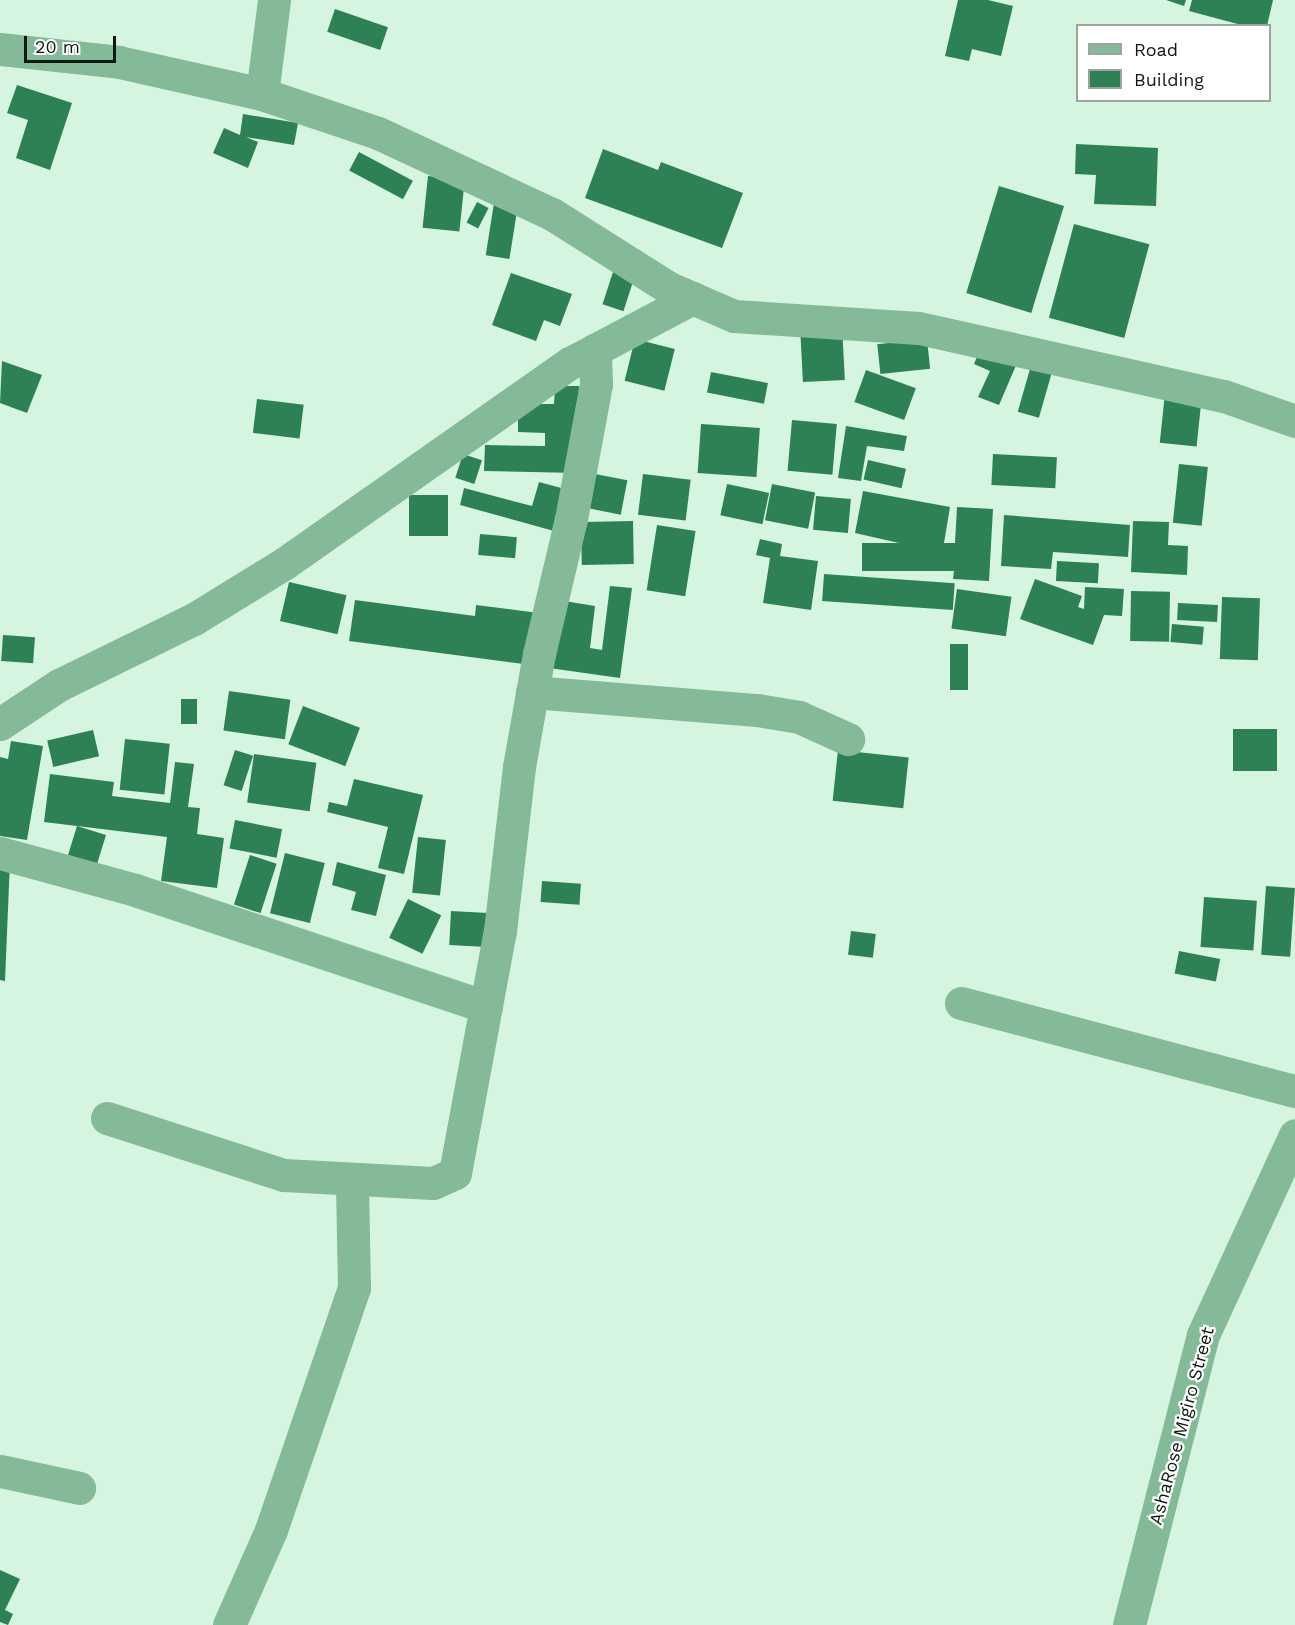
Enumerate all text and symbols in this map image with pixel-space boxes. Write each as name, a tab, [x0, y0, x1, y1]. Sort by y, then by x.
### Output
scale bar	[27, 24, 118, 62]
legend	[1076, 24, 1271, 102]
text: 20 m	[35, 36, 80, 57]
text: Road	[1134, 39, 1178, 60]
text: Building	[1134, 69, 1204, 90]
street label: AshaRose Migiro Street	[1145, 1325, 1219, 1527]

